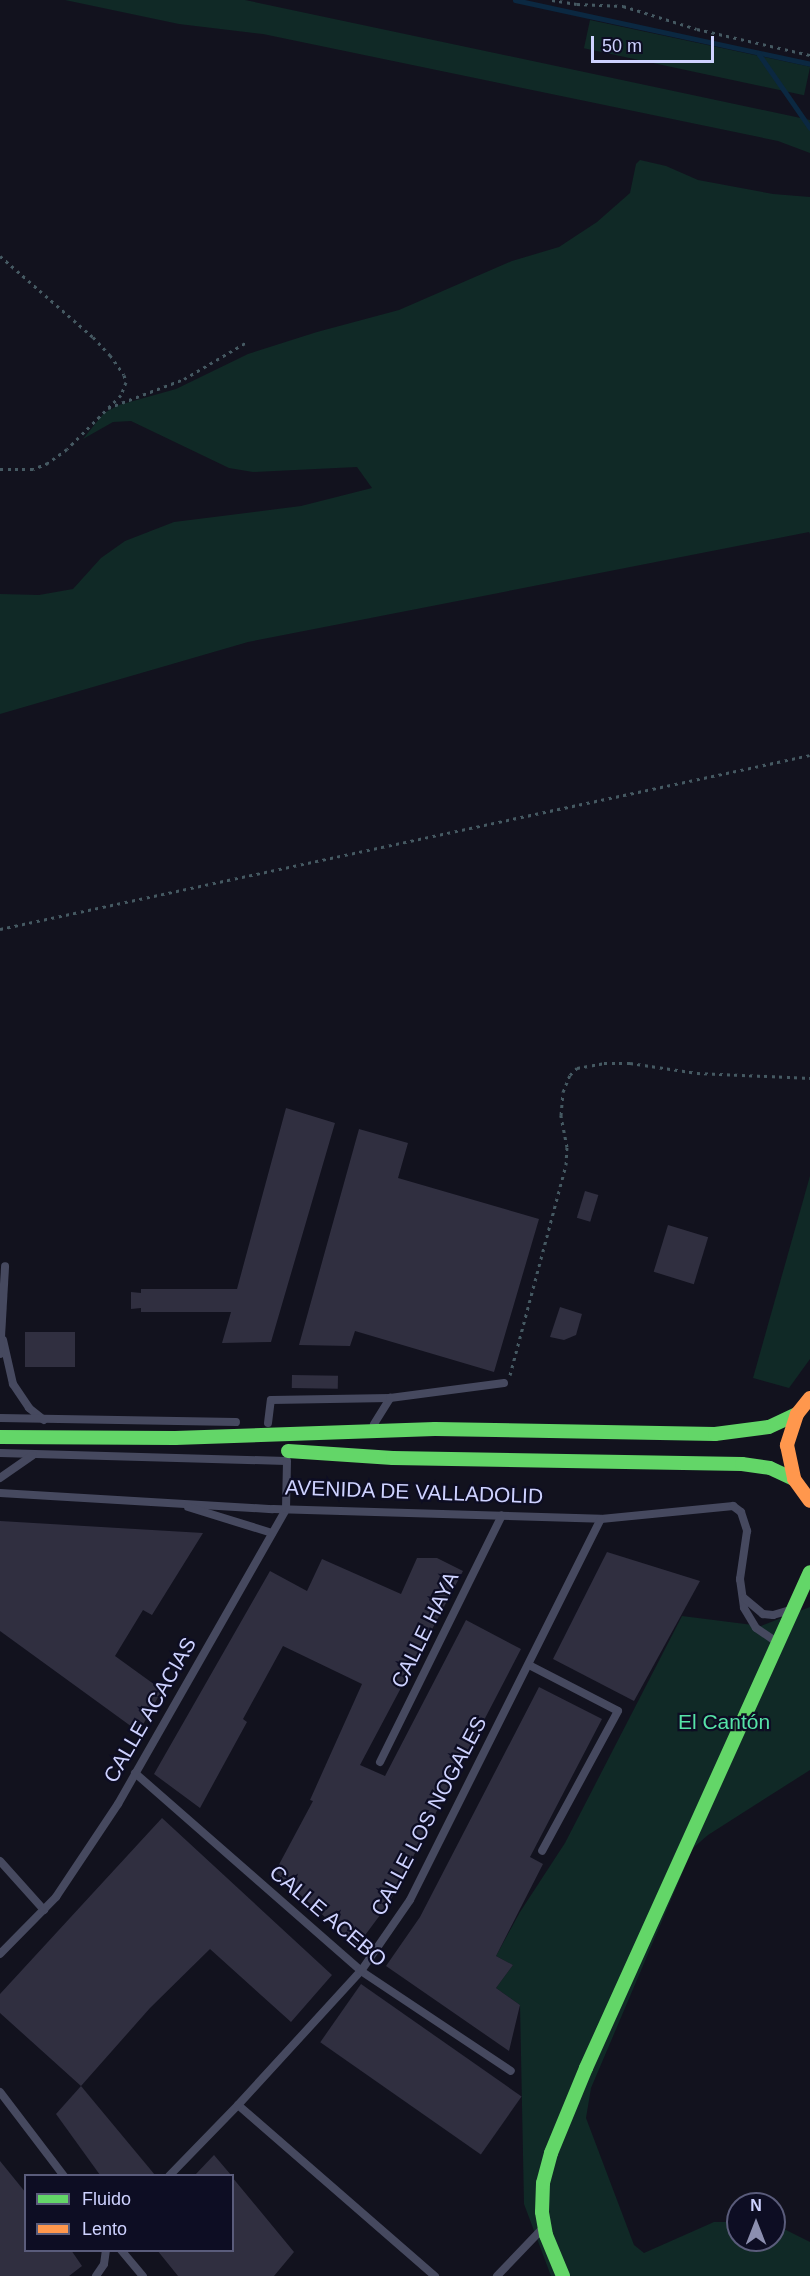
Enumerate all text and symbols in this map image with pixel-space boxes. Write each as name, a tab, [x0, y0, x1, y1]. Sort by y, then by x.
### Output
scale bar	[594, 24, 717, 62]
text: 50 m	[602, 36, 642, 56]
street label: AVENIDA DE VALLADOLID	[284, 1475, 544, 1509]
street label: CALLE HAYA	[386, 1568, 464, 1692]
street label: CALLE ACACIAS	[98, 1632, 202, 1788]
park label: El Cantón	[678, 1709, 770, 1735]
street label: CALLE LOS NOGALES	[366, 1712, 492, 1920]
street label: CALLE ACEBO	[264, 1859, 392, 1973]
legend	[24, 2174, 234, 2252]
text: Fluido	[82, 2189, 131, 2209]
north arrow	[726, 2192, 786, 2252]
text: N	[750, 2197, 762, 2214]
text: Lento	[82, 2219, 127, 2239]

